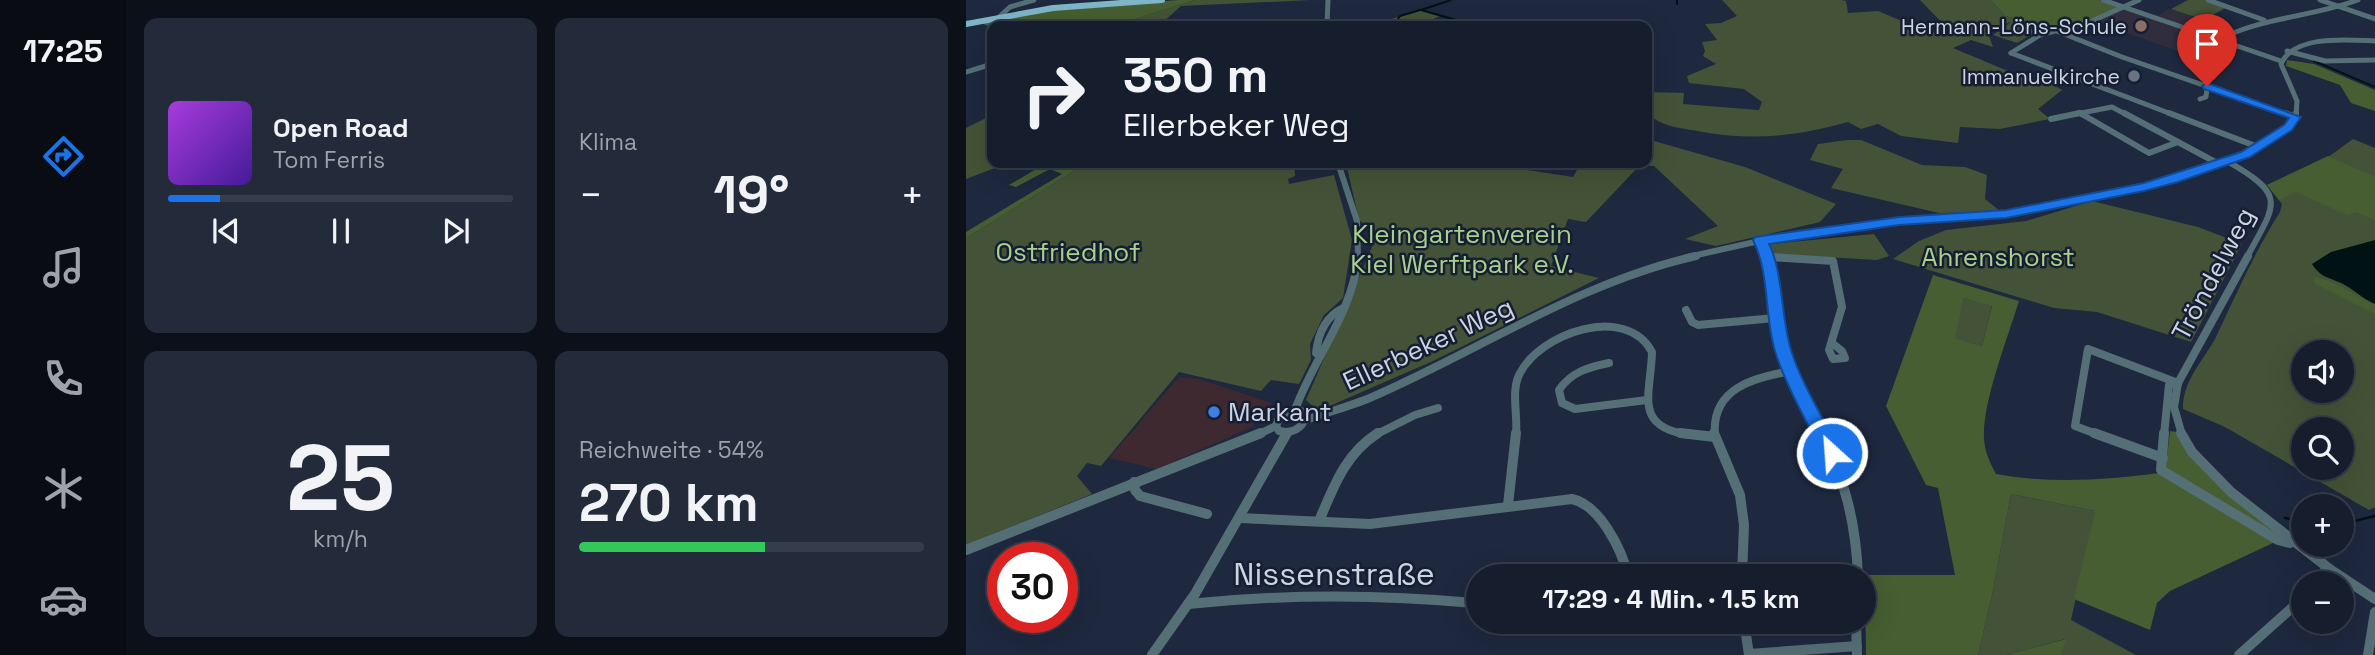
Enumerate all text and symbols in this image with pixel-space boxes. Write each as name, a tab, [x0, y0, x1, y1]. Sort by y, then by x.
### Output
place label: Hermann-Löns-Schule	[1901, 13, 2127, 40]
pin	[2177, 14, 2237, 86]
marker: Hermann-Löns-Schule	[2133, 18, 2149, 34]
icon: arrive	[2188, 25, 2226, 63]
text: 17:25	[23, 31, 103, 71]
text: 350 m	[1123, 44, 1268, 106]
icon: right	[1008, 49, 1099, 140]
place label: Immanuelkirche	[1962, 63, 2120, 90]
marker: Immanuelkirche	[2126, 68, 2142, 84]
text: Ellerbeker Weg	[1123, 105, 1350, 145]
text: Open Road	[273, 111, 409, 145]
text: Klima	[579, 127, 637, 157]
icon: directions	[39, 132, 88, 181]
text: Tom Ferris	[273, 145, 385, 175]
text: 19°	[713, 162, 790, 228]
text: −	[579, 171, 603, 219]
text: +	[900, 171, 924, 219]
street label: Tröndelweg	[2164, 202, 2262, 346]
icon: previous	[207, 212, 245, 250]
icon: pause	[322, 212, 360, 250]
icon: next	[437, 212, 475, 250]
park label: Kleingartenverein Kiel Werftpark e.V.	[1350, 217, 1574, 281]
park label: Ostfriedhof	[996, 235, 1140, 269]
park label: Ahrenshorst	[1921, 240, 2075, 274]
icon: music	[39, 243, 88, 292]
street label: Ellerbeker Weg	[1337, 290, 1519, 398]
map controls	[2291, 340, 2354, 634]
button: sound	[2291, 340, 2354, 403]
icon: phone	[39, 354, 88, 403]
place label: Markant	[1228, 395, 1331, 429]
marker: Markant	[1206, 404, 1222, 420]
position arrow	[1795, 416, 1869, 490]
button: search	[2291, 417, 2354, 480]
text: 25	[286, 420, 395, 537]
text: Reichweite · 54%	[579, 435, 764, 465]
icon: climate	[39, 464, 88, 513]
text: 270 km	[579, 470, 759, 536]
button: +	[2291, 494, 2354, 557]
text: km/h	[313, 524, 368, 554]
speed limit sign: 30	[987, 542, 1078, 633]
street label: Nissenstraße	[1233, 554, 1435, 594]
button: −	[2291, 571, 2354, 634]
icon: car	[39, 575, 88, 624]
text: 17:29 · 4 Min. · 1.5 km	[1542, 582, 1800, 616]

